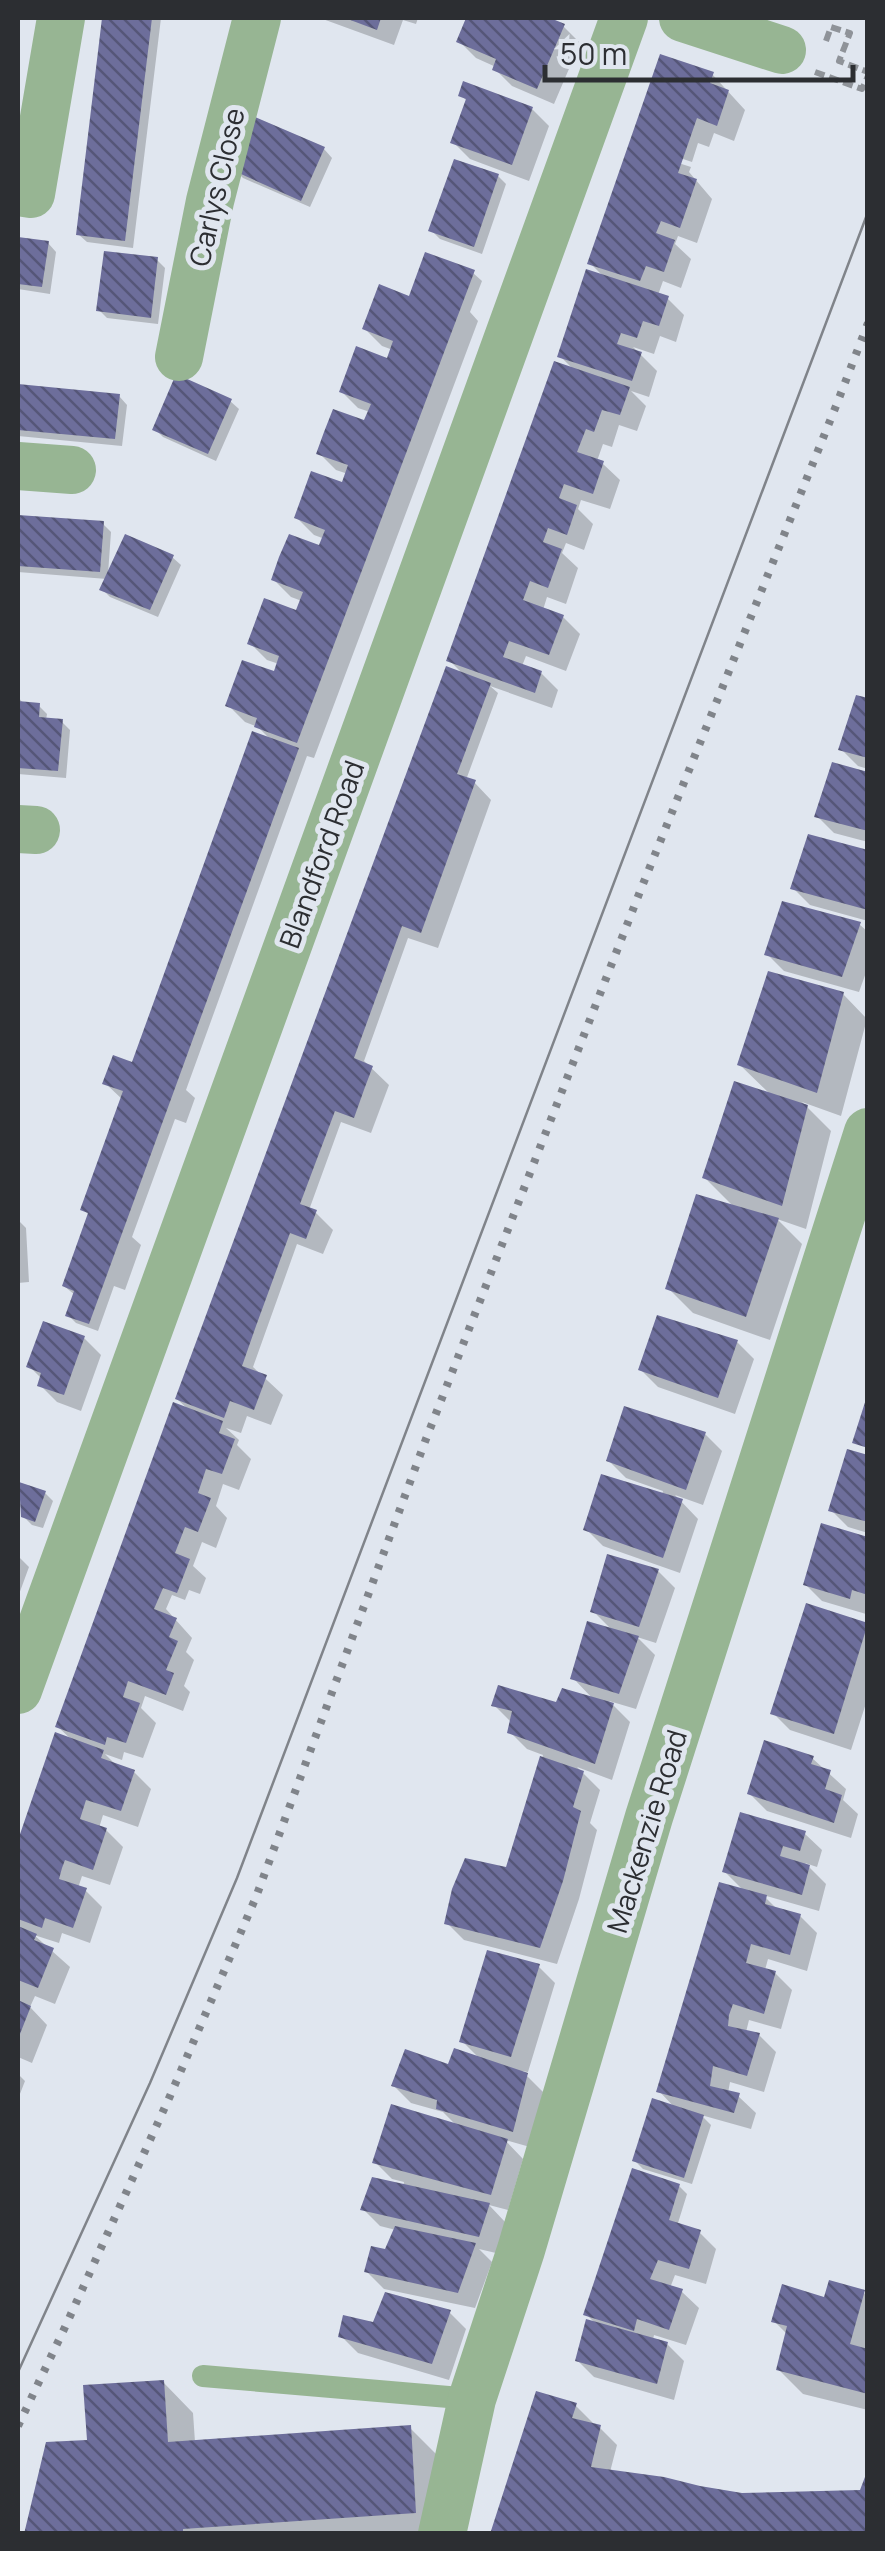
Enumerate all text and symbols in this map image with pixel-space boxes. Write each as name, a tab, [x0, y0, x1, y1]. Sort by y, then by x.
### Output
scale bar	[545, 20, 852, 82]
text: 50 m	[560, 33, 627, 74]
street label: Carlys Close	[179, 104, 253, 270]
street label: Blandford Road	[270, 755, 372, 953]
street label: Mackenzie Road	[597, 1725, 695, 1937]

